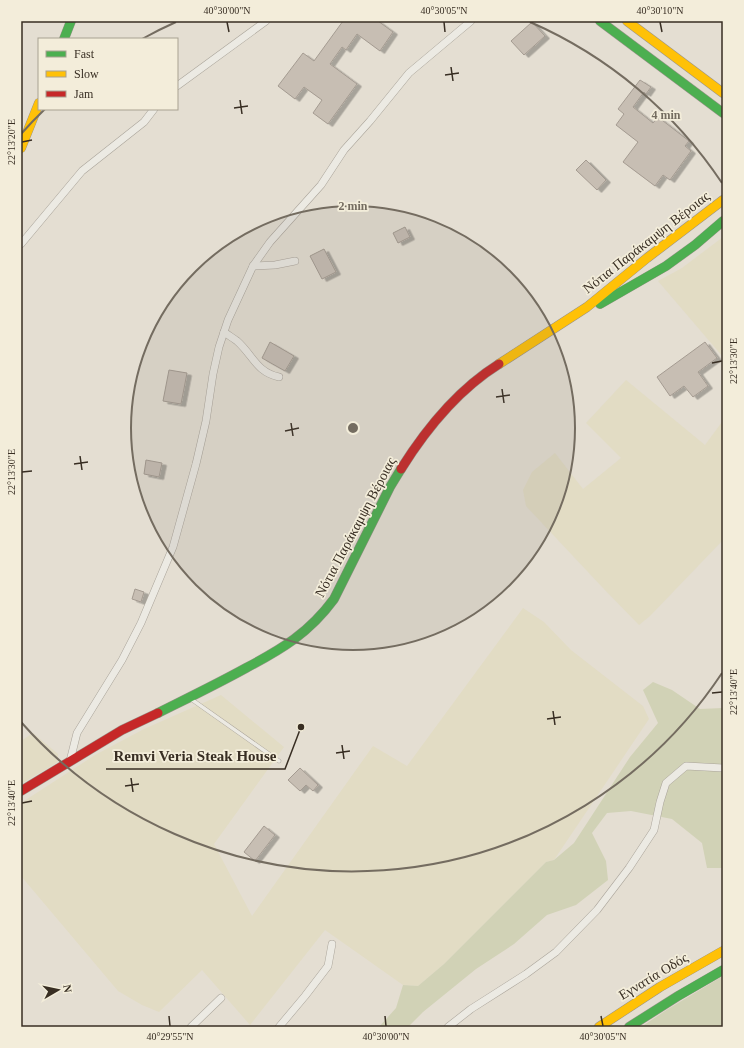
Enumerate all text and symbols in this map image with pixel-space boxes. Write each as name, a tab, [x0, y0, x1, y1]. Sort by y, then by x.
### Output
text: 40°30'00"N	[203, 5, 251, 16]
text: 40°30'05"N	[420, 5, 468, 16]
text: 40°30'10"N	[636, 5, 684, 16]
legend	[38, 38, 178, 110]
text: Fast	[74, 47, 95, 61]
text: Slow	[74, 67, 99, 81]
text: Jam	[74, 87, 94, 101]
text: 4 min	[651, 108, 681, 122]
text: 22°13'20"E	[6, 119, 17, 165]
street label: Νότια Παράκαμψη Βέροιας	[580, 188, 713, 296]
text: 2 min	[338, 199, 368, 213]
text: 22°13'30"E	[728, 338, 739, 384]
centre of rings	[346, 421, 360, 435]
text: 22°13'30"E	[6, 449, 17, 495]
street label: Νότια Παράκαμψη Βέροιας	[312, 454, 399, 600]
text: 22°13'40"E	[728, 669, 739, 715]
callout: Remvi Veria Steak House	[106, 742, 285, 769]
text: Remvi Veria Steak House	[114, 748, 277, 764]
text: 22°13'40"E	[6, 780, 17, 826]
street label: Εγνατία Οδός	[616, 950, 691, 1003]
north arrow	[38, 970, 78, 1010]
text: N	[61, 984, 74, 993]
text: 40°29'55"N	[146, 1031, 194, 1042]
text: 40°30'00"N	[362, 1031, 410, 1042]
text: 40°30'05"N	[579, 1031, 627, 1042]

